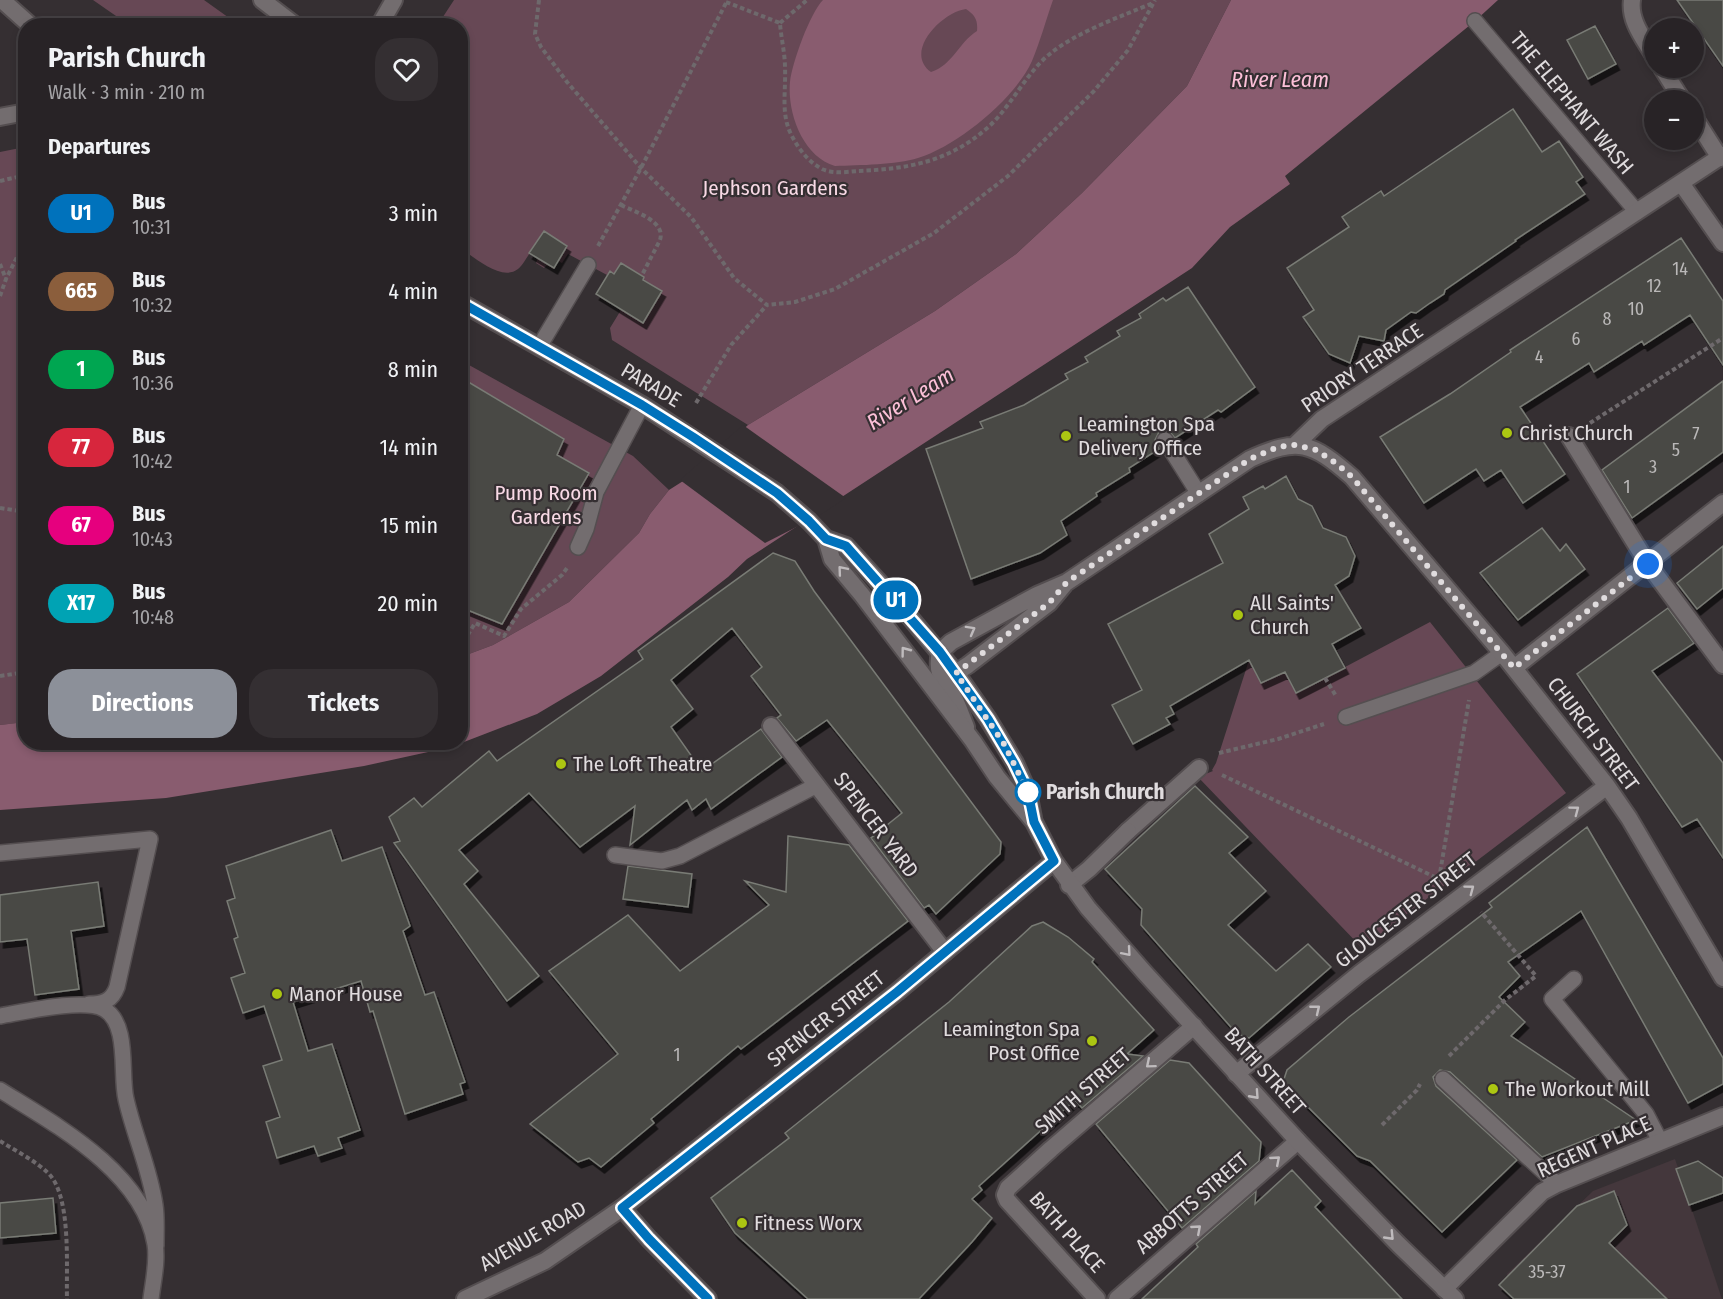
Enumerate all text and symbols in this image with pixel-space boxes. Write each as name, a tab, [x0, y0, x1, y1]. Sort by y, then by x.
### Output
map controls	[1644, 18, 1704, 150]
button: +	[1644, 18, 1704, 78]
street label: THE ELEPHANT WASH	[1505, 26, 1639, 180]
button: heart	[375, 38, 438, 101]
text: Parish Church	[48, 41, 206, 74]
water label: River Leam	[1231, 66, 1329, 93]
text: Walk · 3 min · 210 m	[48, 80, 205, 104]
button: −	[1644, 90, 1704, 150]
text: Departures	[48, 133, 150, 160]
park label: Jephson Gardens	[702, 175, 848, 201]
text: Bus	[132, 188, 165, 215]
text: U1	[70, 200, 92, 226]
text: 3 min	[389, 200, 438, 227]
text: 10:31	[132, 215, 171, 239]
house number: 14	[1672, 258, 1688, 280]
text: Bus	[132, 266, 165, 293]
house number: 12	[1647, 275, 1662, 297]
text: 665	[65, 278, 97, 304]
text: 4 min	[388, 278, 438, 305]
text: 10:32	[132, 293, 172, 317]
house number: 10	[1628, 298, 1644, 320]
house number: 8	[1603, 308, 1612, 330]
street label: PRIORY TERRACE	[1296, 318, 1428, 418]
house number: 6	[1572, 328, 1581, 350]
text: Bus	[132, 344, 165, 371]
house number: 4	[1535, 346, 1544, 368]
text: 1	[77, 356, 85, 382]
text: 8 min	[388, 356, 438, 383]
street label: PARADE	[616, 357, 686, 413]
water label: River Leam	[862, 361, 959, 436]
text: 10:36	[132, 371, 174, 395]
place label: Leamington Spa Delivery Office	[1078, 411, 1215, 461]
place label: Christ Church	[1519, 420, 1633, 446]
text: Bus	[132, 422, 165, 449]
house number: 7	[1692, 423, 1700, 445]
marker: Christ Church	[1500, 426, 1514, 440]
marker: Leamington Spa Delivery Office	[1059, 429, 1073, 443]
text: 77	[72, 434, 90, 460]
text: 14 min	[380, 434, 438, 461]
house number: 5	[1672, 439, 1680, 461]
text: 10:42	[132, 449, 173, 473]
house number: 3	[1649, 456, 1657, 478]
house number: 1	[1623, 476, 1631, 498]
park label: Pump Room Gardens	[494, 480, 598, 530]
text: Bus	[132, 500, 165, 527]
text: 67	[71, 512, 91, 538]
text: 15 min	[380, 512, 438, 539]
text: 10:43	[132, 527, 173, 551]
your location	[1633, 549, 1663, 579]
one-way arrow	[838, 566, 849, 577]
text: Bus	[132, 578, 165, 605]
line badge: U1	[869, 580, 923, 620]
text: U1	[885, 587, 907, 613]
text: X17	[67, 590, 95, 616]
text: 20 min	[378, 590, 438, 617]
place label: All Saints' Church	[1250, 590, 1334, 640]
text: 10:48	[132, 605, 174, 629]
marker: All Saints' Church	[1231, 608, 1245, 622]
one-way arrow	[965, 626, 976, 638]
one-way arrow	[901, 647, 912, 658]
button: Directions	[48, 669, 237, 738]
button: Tickets	[249, 669, 438, 738]
street label: CHURCH STREET	[1542, 672, 1644, 796]
place label: The Loft Theatre	[573, 751, 712, 777]
marker: The Loft Theatre	[554, 757, 568, 771]
street label: SPENCER YARD	[828, 767, 924, 883]
marker: Parish Church	[1015, 779, 1041, 805]
place label: Parish Church	[1046, 779, 1165, 805]
one-way arrow	[1569, 806, 1580, 817]
street label: GLOUCESTER STREET	[1330, 846, 1482, 973]
one-way arrow	[1463, 886, 1474, 897]
one-way arrow	[1120, 945, 1131, 956]
street label: SPENCER STREET	[762, 965, 890, 1073]
place label: Manor House	[289, 981, 403, 1007]
marker: Manor House	[270, 987, 284, 1001]
one-way arrow	[1309, 1005, 1320, 1016]
place label: Leamington Spa Post Office	[943, 1016, 1080, 1066]
street label: BATH STREET	[1219, 1022, 1311, 1121]
marker: Leamington Spa Post Office	[1085, 1034, 1099, 1048]
street label: SMITH STREET	[1030, 1042, 1136, 1140]
house number: 1	[673, 1044, 681, 1066]
one-way arrow	[1146, 1057, 1157, 1068]
place label: The Workout Mill	[1505, 1076, 1650, 1102]
marker: The Workout Mill	[1486, 1082, 1500, 1096]
one-way arrow	[1248, 1088, 1259, 1099]
street label: REGENT PLACE	[1533, 1110, 1655, 1184]
street label: ABBOTTS STREET	[1130, 1147, 1254, 1259]
one-way arrow	[1269, 1156, 1280, 1167]
street label: BATH PLACE	[1024, 1186, 1110, 1278]
street label: AVENUE ROAD	[475, 1195, 591, 1277]
place label: Fitness Worx	[754, 1210, 863, 1236]
marker: Fitness Worx	[735, 1216, 749, 1230]
one-way arrow	[1190, 1225, 1201, 1236]
one-way arrow	[1383, 1229, 1394, 1239]
house number: 35-37	[1528, 1261, 1566, 1283]

